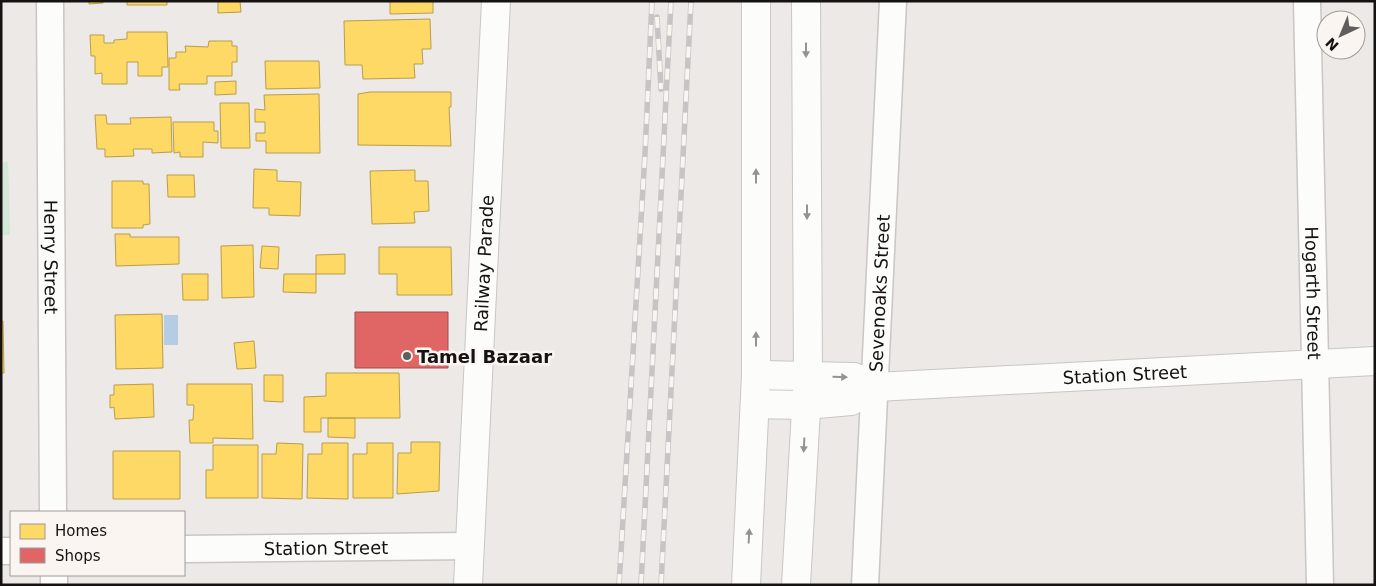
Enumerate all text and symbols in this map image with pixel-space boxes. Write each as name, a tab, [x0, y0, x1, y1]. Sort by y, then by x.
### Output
north arrow	[1316, 10, 1366, 60]
text: N	[1322, 35, 1342, 54]
one-way arrow	[802, 42, 810, 58]
one-way arrow	[752, 168, 760, 184]
street label: Railway Parade	[470, 194, 497, 332]
street label: Henry Street	[41, 200, 62, 314]
one-way arrow	[803, 205, 811, 221]
street label: Sevenoaks Street	[865, 214, 893, 373]
street label: Hogarth Street	[1302, 226, 1325, 360]
one-way arrow	[752, 330, 760, 346]
place label: Tamel Bazaar	[417, 346, 552, 367]
marker: Tamel Bazaar	[401, 350, 413, 362]
street label: Station Street	[1062, 360, 1188, 388]
one-way arrow	[832, 373, 848, 381]
one-way arrow	[799, 437, 807, 453]
legend	[10, 511, 185, 576]
text: Homes	[55, 522, 107, 540]
one-way arrow	[745, 528, 753, 544]
street label: Station Street	[264, 536, 388, 559]
text: Shops	[55, 547, 101, 565]

